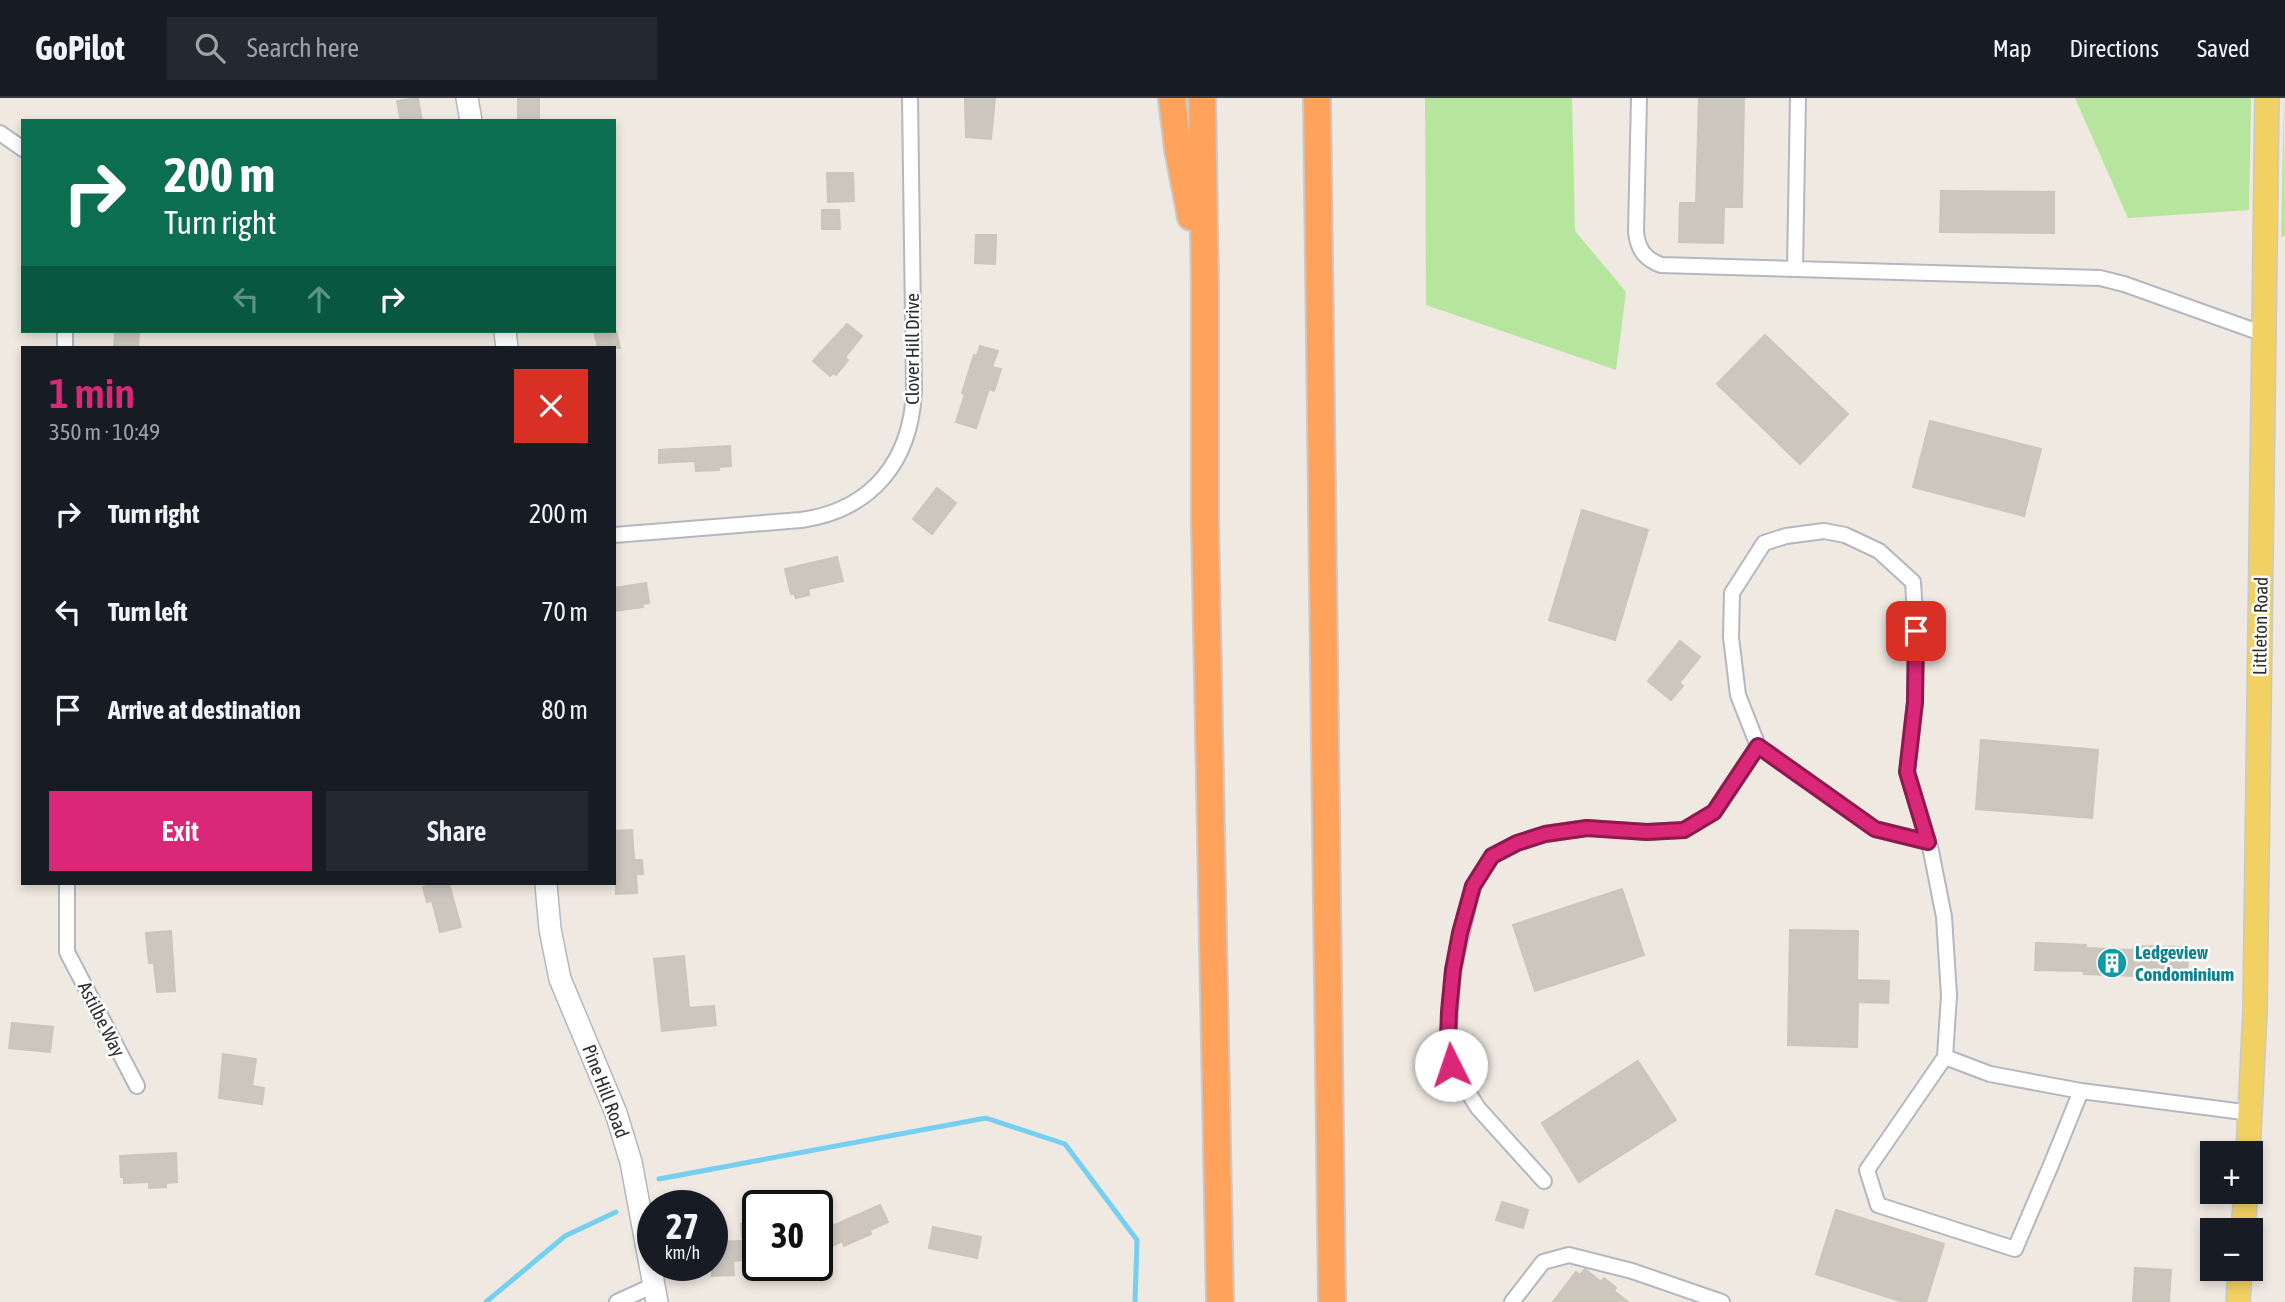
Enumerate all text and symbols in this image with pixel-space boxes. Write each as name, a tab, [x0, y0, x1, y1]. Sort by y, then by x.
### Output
search box	[167, 17, 657, 80]
text: GoPilot	[35, 29, 125, 67]
icon: search	[191, 29, 229, 67]
text: Search here	[247, 33, 359, 63]
text: Map	[1993, 35, 2031, 62]
text: Directions	[2069, 35, 2159, 62]
text: Saved	[2197, 35, 2250, 62]
text: 200 m	[164, 146, 275, 202]
icon: right	[49, 147, 140, 238]
text: Turn right	[164, 204, 277, 241]
icon: left	[227, 280, 265, 318]
icon: ahead	[300, 280, 338, 318]
icon: right	[373, 280, 411, 318]
street label: Clover Hill Drive	[901, 293, 923, 405]
text: 1 min	[49, 369, 135, 417]
button: close	[514, 369, 588, 443]
text: 350 m · 10:49	[49, 419, 160, 445]
icon: right	[49, 495, 87, 533]
text: Turn right	[108, 499, 199, 529]
text: 200 m	[529, 499, 588, 529]
street label: Littleton Road	[2248, 577, 2272, 675]
icon: left	[49, 593, 87, 631]
text: Turn left	[108, 597, 188, 627]
text: 70 m	[541, 597, 588, 627]
pin	[1886, 601, 1946, 661]
icon: arrive	[1897, 612, 1935, 650]
icon: arrive	[49, 691, 87, 729]
text: Arrive at destination	[108, 695, 301, 725]
text: 80 m	[541, 695, 588, 725]
button: Exit	[49, 791, 312, 871]
button: Share	[326, 791, 588, 871]
place label: Ledgeview Condominium	[2135, 941, 2234, 985]
building icon: Ledgeview Condominium	[2095, 946, 2129, 980]
street label: Astilbe Way	[74, 978, 130, 1060]
position arrow	[1414, 1028, 1488, 1102]
street label: Pine Hill Road	[578, 1041, 634, 1141]
map controls	[2200, 1141, 2263, 1281]
button: +	[2200, 1141, 2263, 1204]
speed limit sign: 30	[742, 1190, 833, 1281]
text: 27	[666, 1206, 699, 1246]
button: −	[2200, 1218, 2263, 1281]
text: km/h	[665, 1242, 700, 1263]

